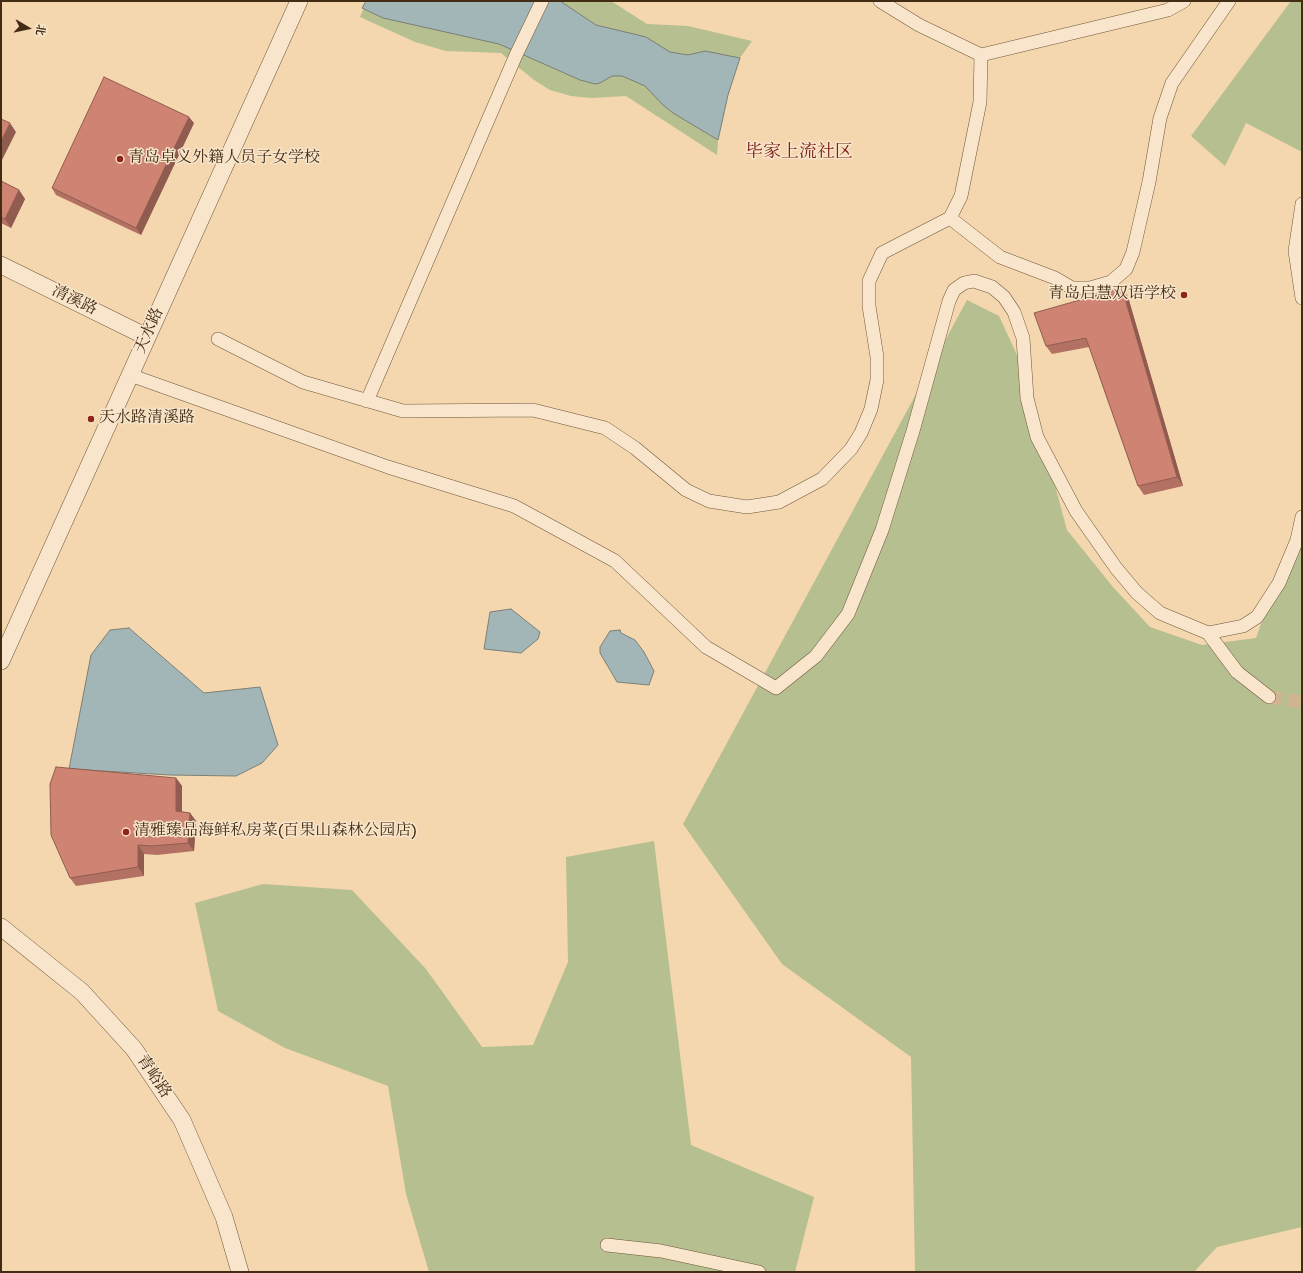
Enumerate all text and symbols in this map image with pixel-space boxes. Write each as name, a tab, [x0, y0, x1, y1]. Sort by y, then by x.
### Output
north arrow	[8, 8, 48, 48]
text: 北	[32, 23, 48, 36]
district label: 毕家上流社区	[745, 142, 853, 164]
place label: 青岛卓义外籍人员子女学校	[128, 149, 320, 169]
marker: 青岛卓义外籍人员子女学校	[115, 154, 125, 164]
street label: 清溪路	[48, 282, 100, 320]
place label: 青岛启慧双语学校	[1048, 285, 1176, 305]
marker: 青岛启慧双语学校	[1179, 290, 1189, 300]
street label: 天水路	[131, 305, 169, 357]
place label: 天水路清溪路	[99, 409, 195, 429]
marker: 天水路清溪路	[86, 414, 96, 424]
place label: 清雅臻品海鲜私房菜(百果山森林公园店)	[134, 822, 417, 842]
marker: 清雅臻品海鲜私房菜(百果山森林公园店)	[121, 827, 131, 837]
street label: 青峪路	[132, 1052, 174, 1102]

